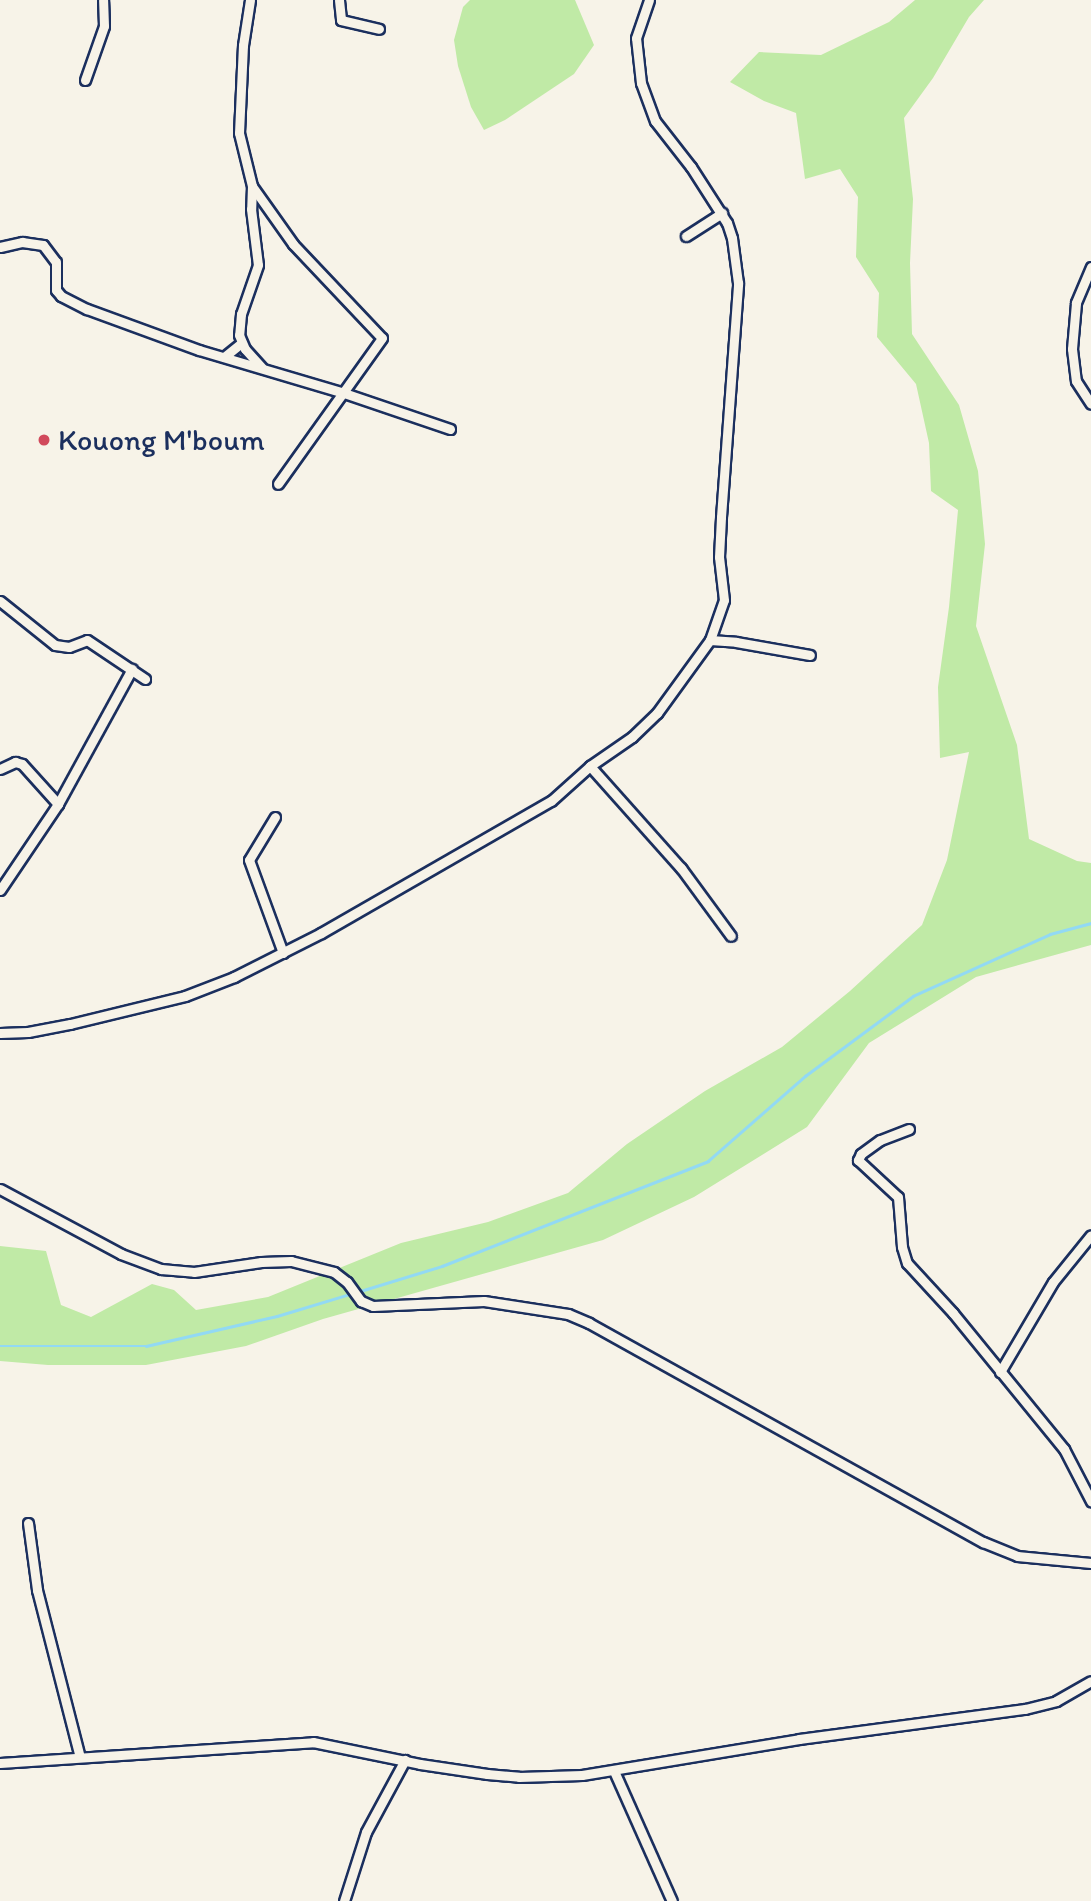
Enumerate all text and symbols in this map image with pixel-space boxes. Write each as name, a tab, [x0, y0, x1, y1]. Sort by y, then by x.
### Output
place label: Kouong M'boum	[58, 422, 264, 458]
marker: Kouong M'boum	[36, 432, 52, 448]

